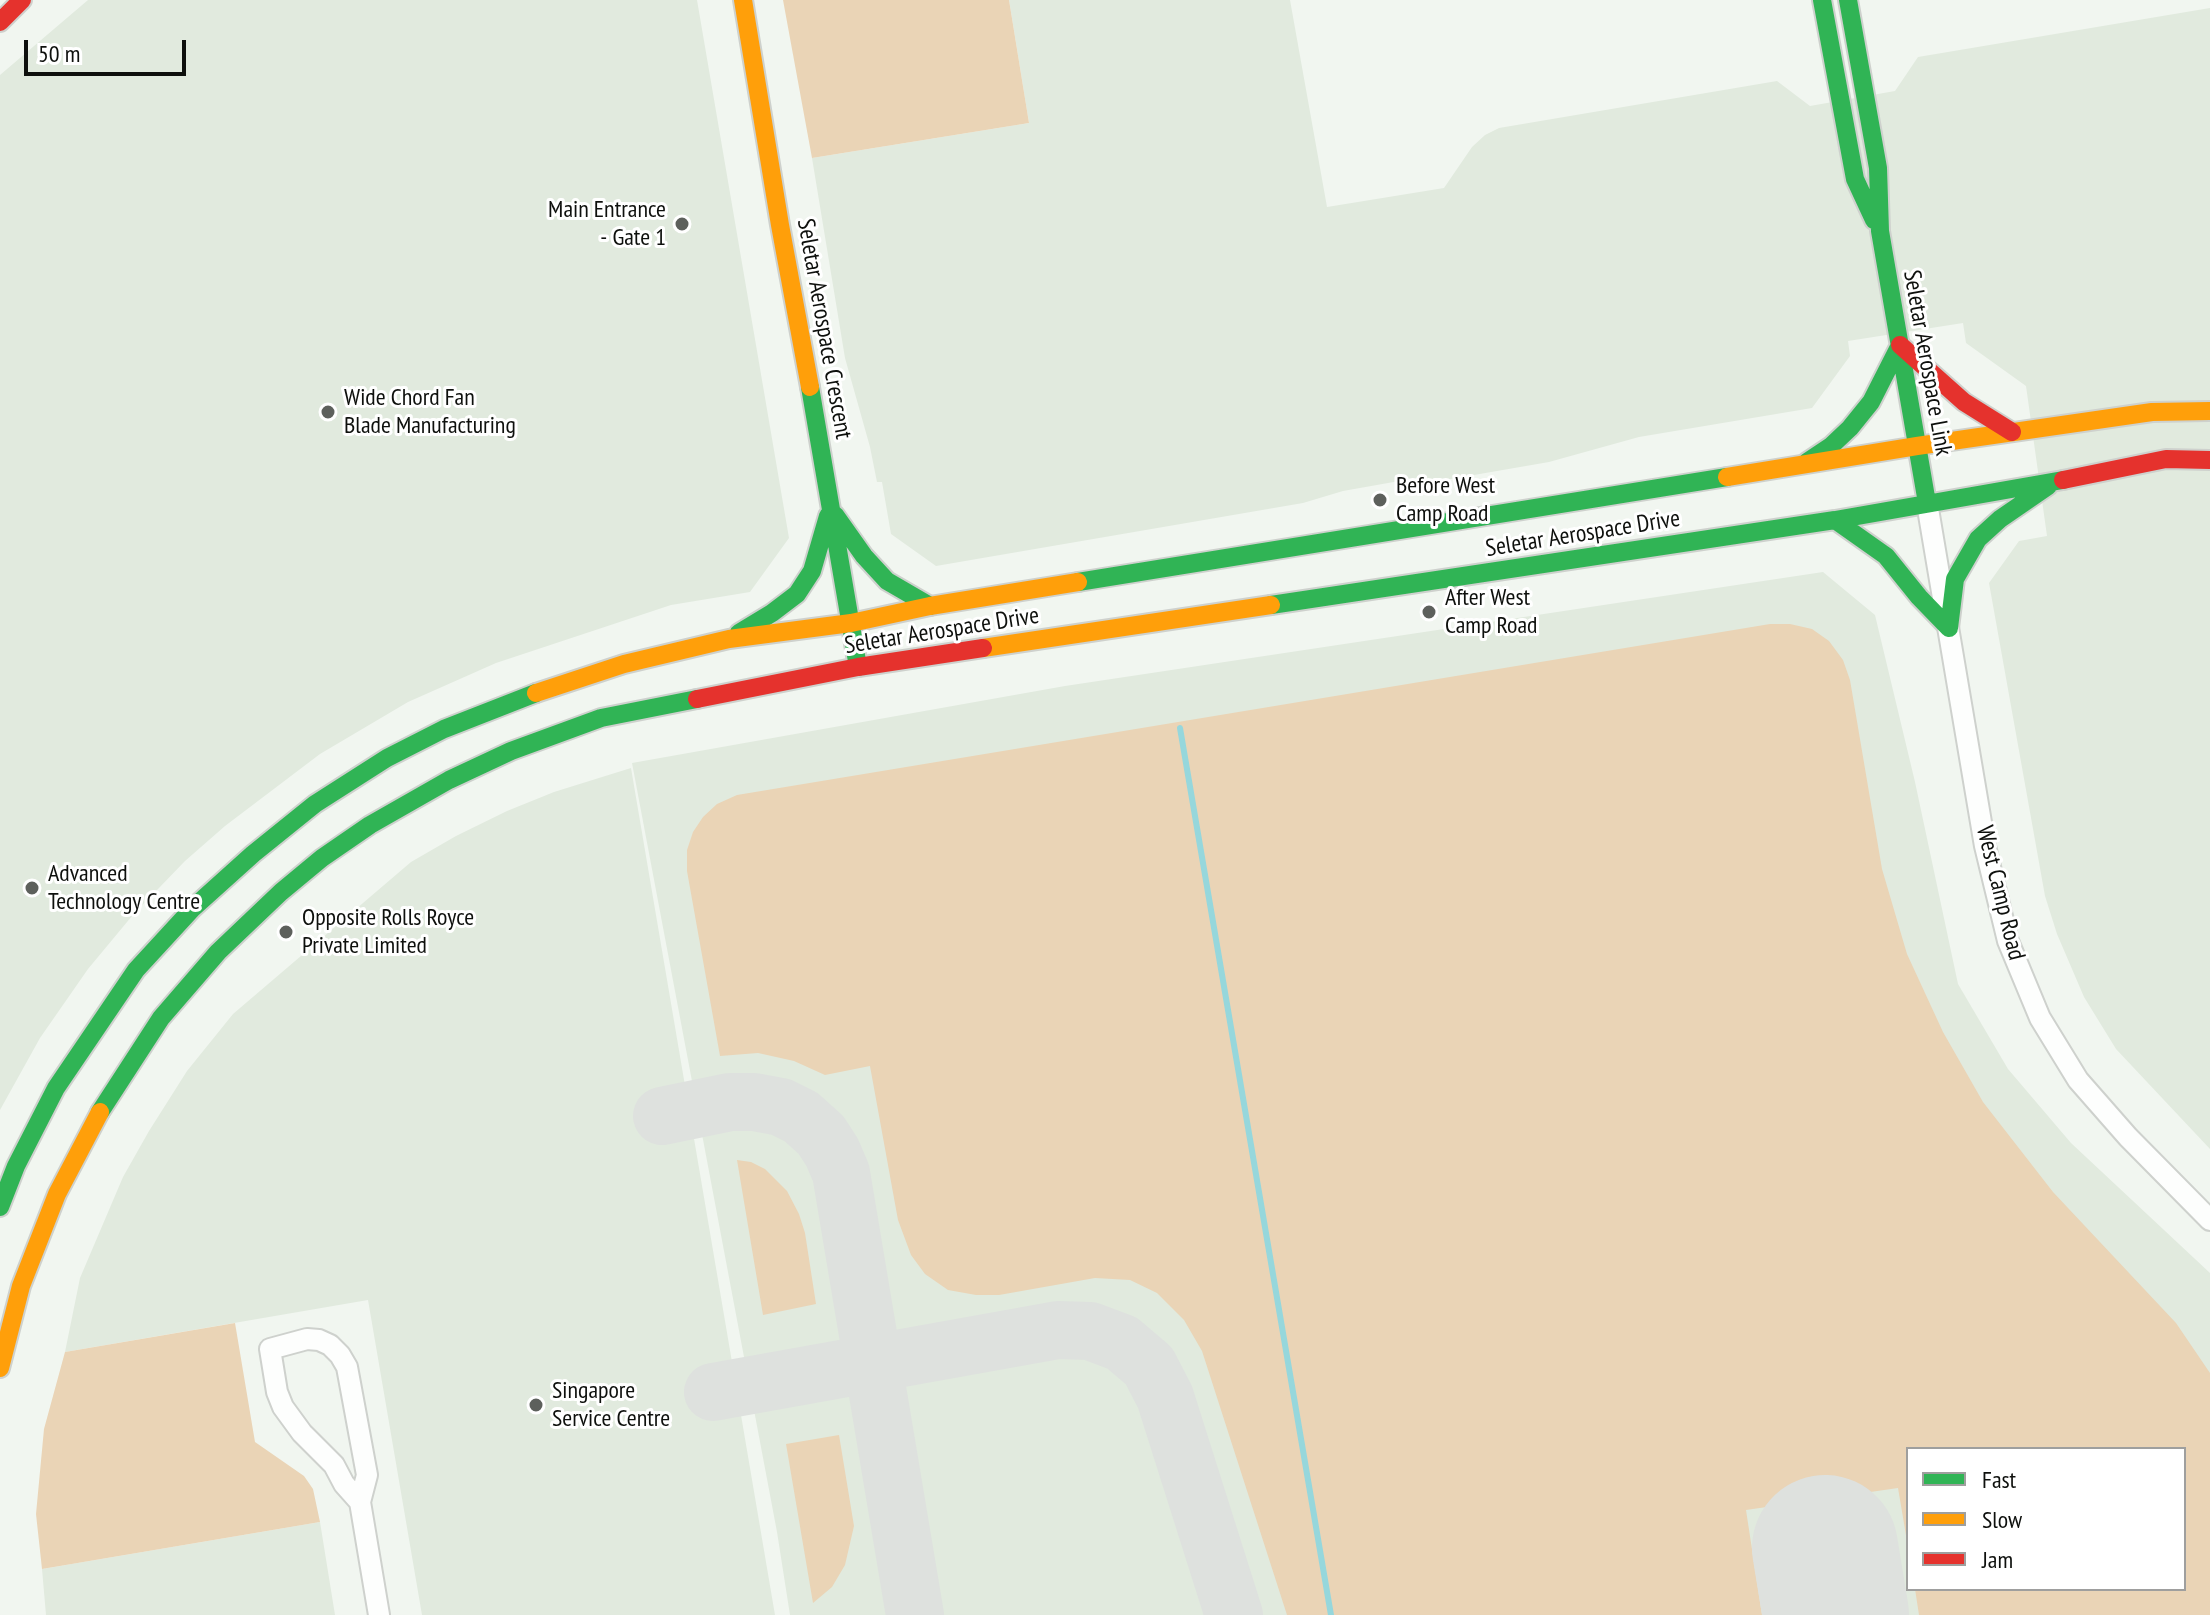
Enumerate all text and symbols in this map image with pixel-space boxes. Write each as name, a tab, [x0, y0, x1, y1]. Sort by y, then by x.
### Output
scale bar	[28, 24, 190, 74]
text: 50 m	[38, 38, 80, 69]
place label: Main Entrance - Gate 1	[548, 196, 666, 252]
marker: Main Entrance - Gate 1	[673, 215, 691, 233]
street label: Seletar Aerospace Crescent	[790, 217, 858, 441]
street label: Seletar Aerospace Link	[1897, 268, 1957, 458]
place label: Wide Chord Fan Blade Manufacturing	[344, 384, 516, 440]
marker: Wide Chord Fan Blade Manufacturing	[319, 403, 337, 421]
place label: Before West Camp Road	[1396, 472, 1495, 528]
marker: Before West Camp Road	[1371, 491, 1389, 509]
street label: Seletar Aerospace Drive	[1484, 504, 1682, 564]
place label: After West Camp Road	[1445, 584, 1537, 640]
street label: Seletar Aerospace Drive	[843, 601, 1041, 661]
marker: After West Camp Road	[1420, 603, 1438, 621]
street label: West Camp Road	[1969, 823, 2031, 963]
place label: Advanced Technology Centre	[48, 860, 200, 916]
marker: Advanced Technology Centre	[23, 879, 41, 897]
place label: Opposite Rolls Royce Private Limited	[302, 904, 474, 960]
marker: Opposite Rolls Royce Private Limited	[277, 923, 295, 941]
place label: Singapore Service Centre	[552, 1377, 670, 1433]
marker: Singapore Service Centre	[527, 1396, 545, 1414]
legend	[1906, 1447, 2186, 1591]
text: Fast	[1982, 1464, 2016, 1495]
text: Slow	[1982, 1504, 2022, 1535]
text: Jam	[1982, 1544, 2013, 1575]

